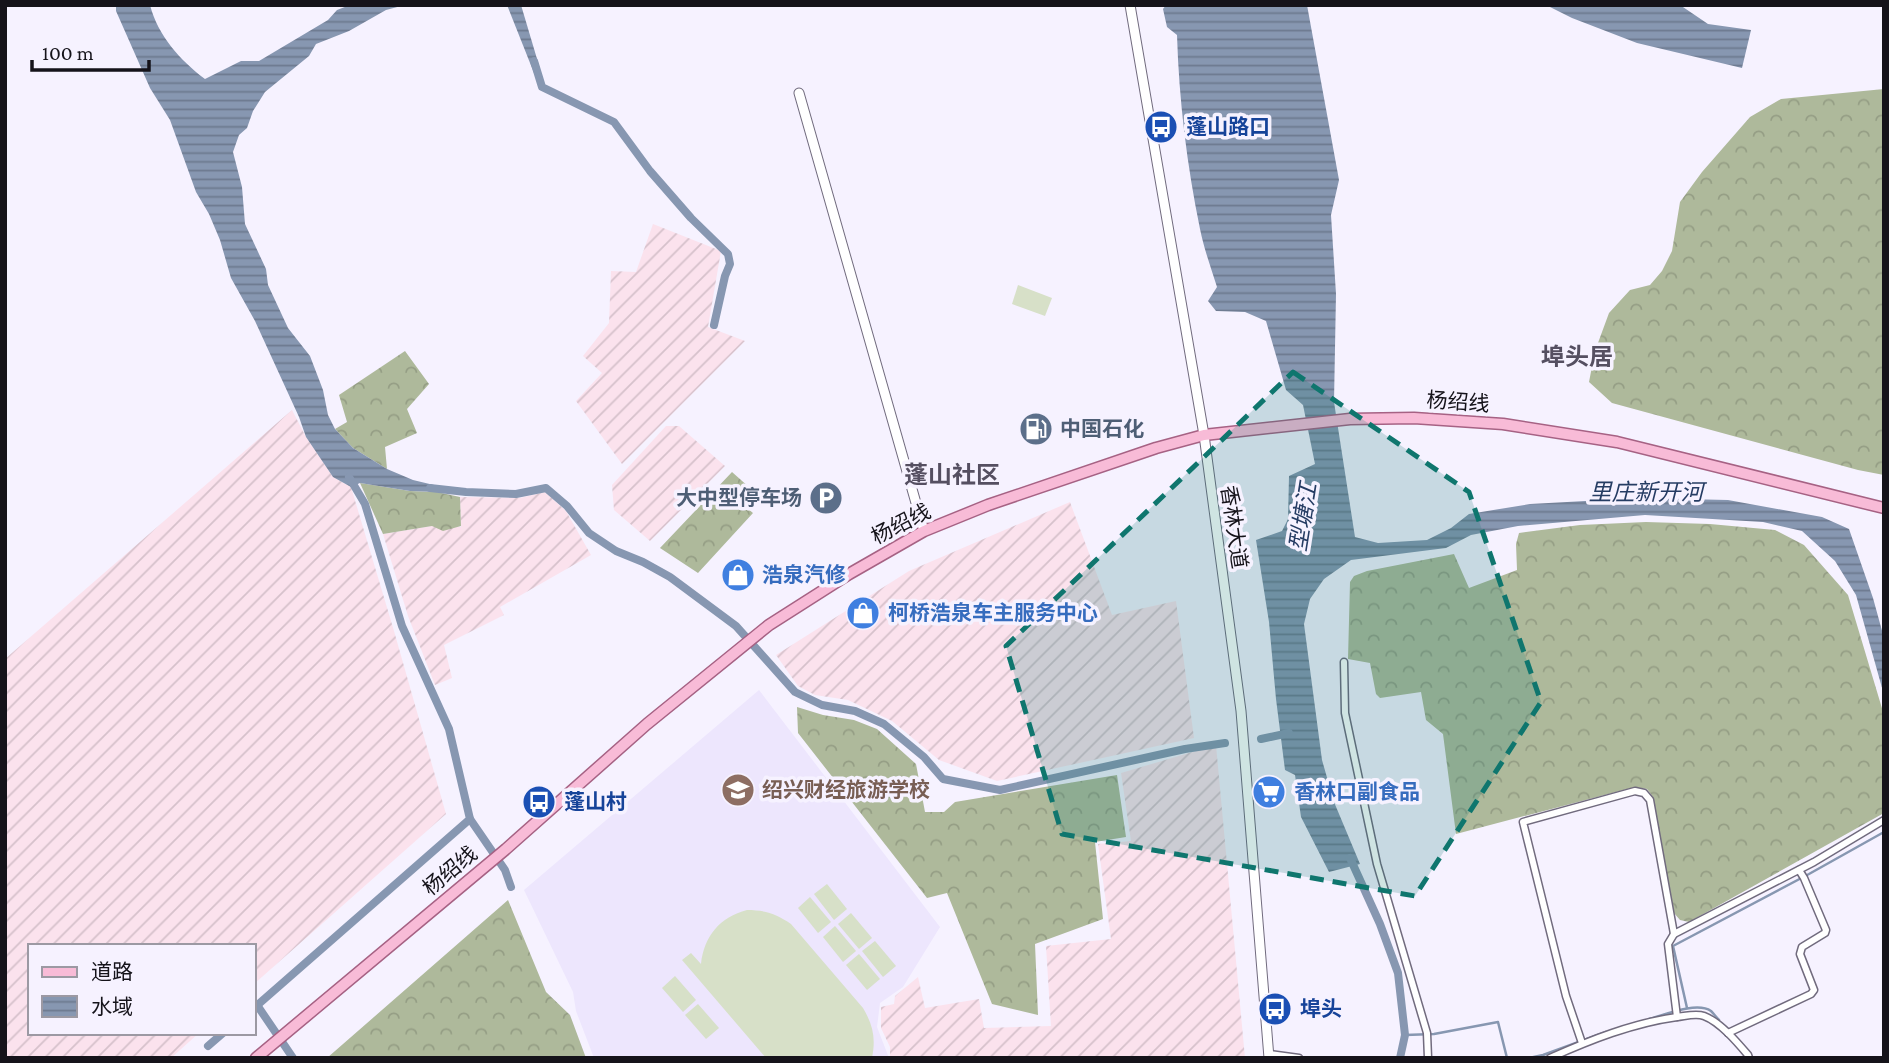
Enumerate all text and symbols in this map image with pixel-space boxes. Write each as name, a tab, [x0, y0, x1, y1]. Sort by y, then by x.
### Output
scale bar	[32, 28, 149, 72]
text: 100 m	[42, 41, 94, 65]
bus stop icon: 蓬山路口	[1142, 108, 1180, 146]
place label: 蓬山路口	[1186, 115, 1270, 139]
district label: 埠头居	[1541, 343, 1613, 370]
street label: 杨绍线	[1426, 388, 1490, 416]
fuel station icon: 中国石化	[1017, 410, 1055, 448]
place label: 中国石化	[1060, 417, 1144, 441]
district label: 蓬山社区	[904, 461, 1000, 488]
water label: 型塘江	[1285, 478, 1322, 553]
parking icon: 大中型停车场	[807, 479, 845, 517]
water label: 里庄新开河	[1589, 479, 1708, 505]
street label: 香林大道	[1216, 484, 1252, 570]
place label: 大中型停车场	[676, 486, 802, 510]
street label: 杨绍线	[867, 499, 935, 549]
shop icon: 浩泉汽修	[719, 556, 757, 594]
place label: 浩泉汽修	[762, 563, 846, 587]
shop icon: 柯桥浩泉车主服务中心	[844, 594, 882, 632]
place label: 柯桥浩泉车主服务中心	[888, 601, 1098, 625]
school or university icon: 绍兴财经旅游学校	[719, 771, 757, 809]
supermarket icon: 香林口副食品	[1250, 773, 1288, 811]
place label: 绍兴财经旅游学校	[762, 778, 930, 802]
place label: 香林口副食品	[1294, 780, 1420, 804]
bus stop icon: 蓬山村	[520, 783, 558, 821]
place label: 蓬山村	[564, 790, 627, 814]
street label: 杨绍线	[418, 842, 482, 900]
legend	[28, 944, 256, 1035]
text: 道路	[91, 960, 133, 984]
bus stop icon: 埠头	[1256, 990, 1294, 1028]
text: 水域	[91, 995, 133, 1019]
place label: 埠头	[1300, 997, 1342, 1021]

